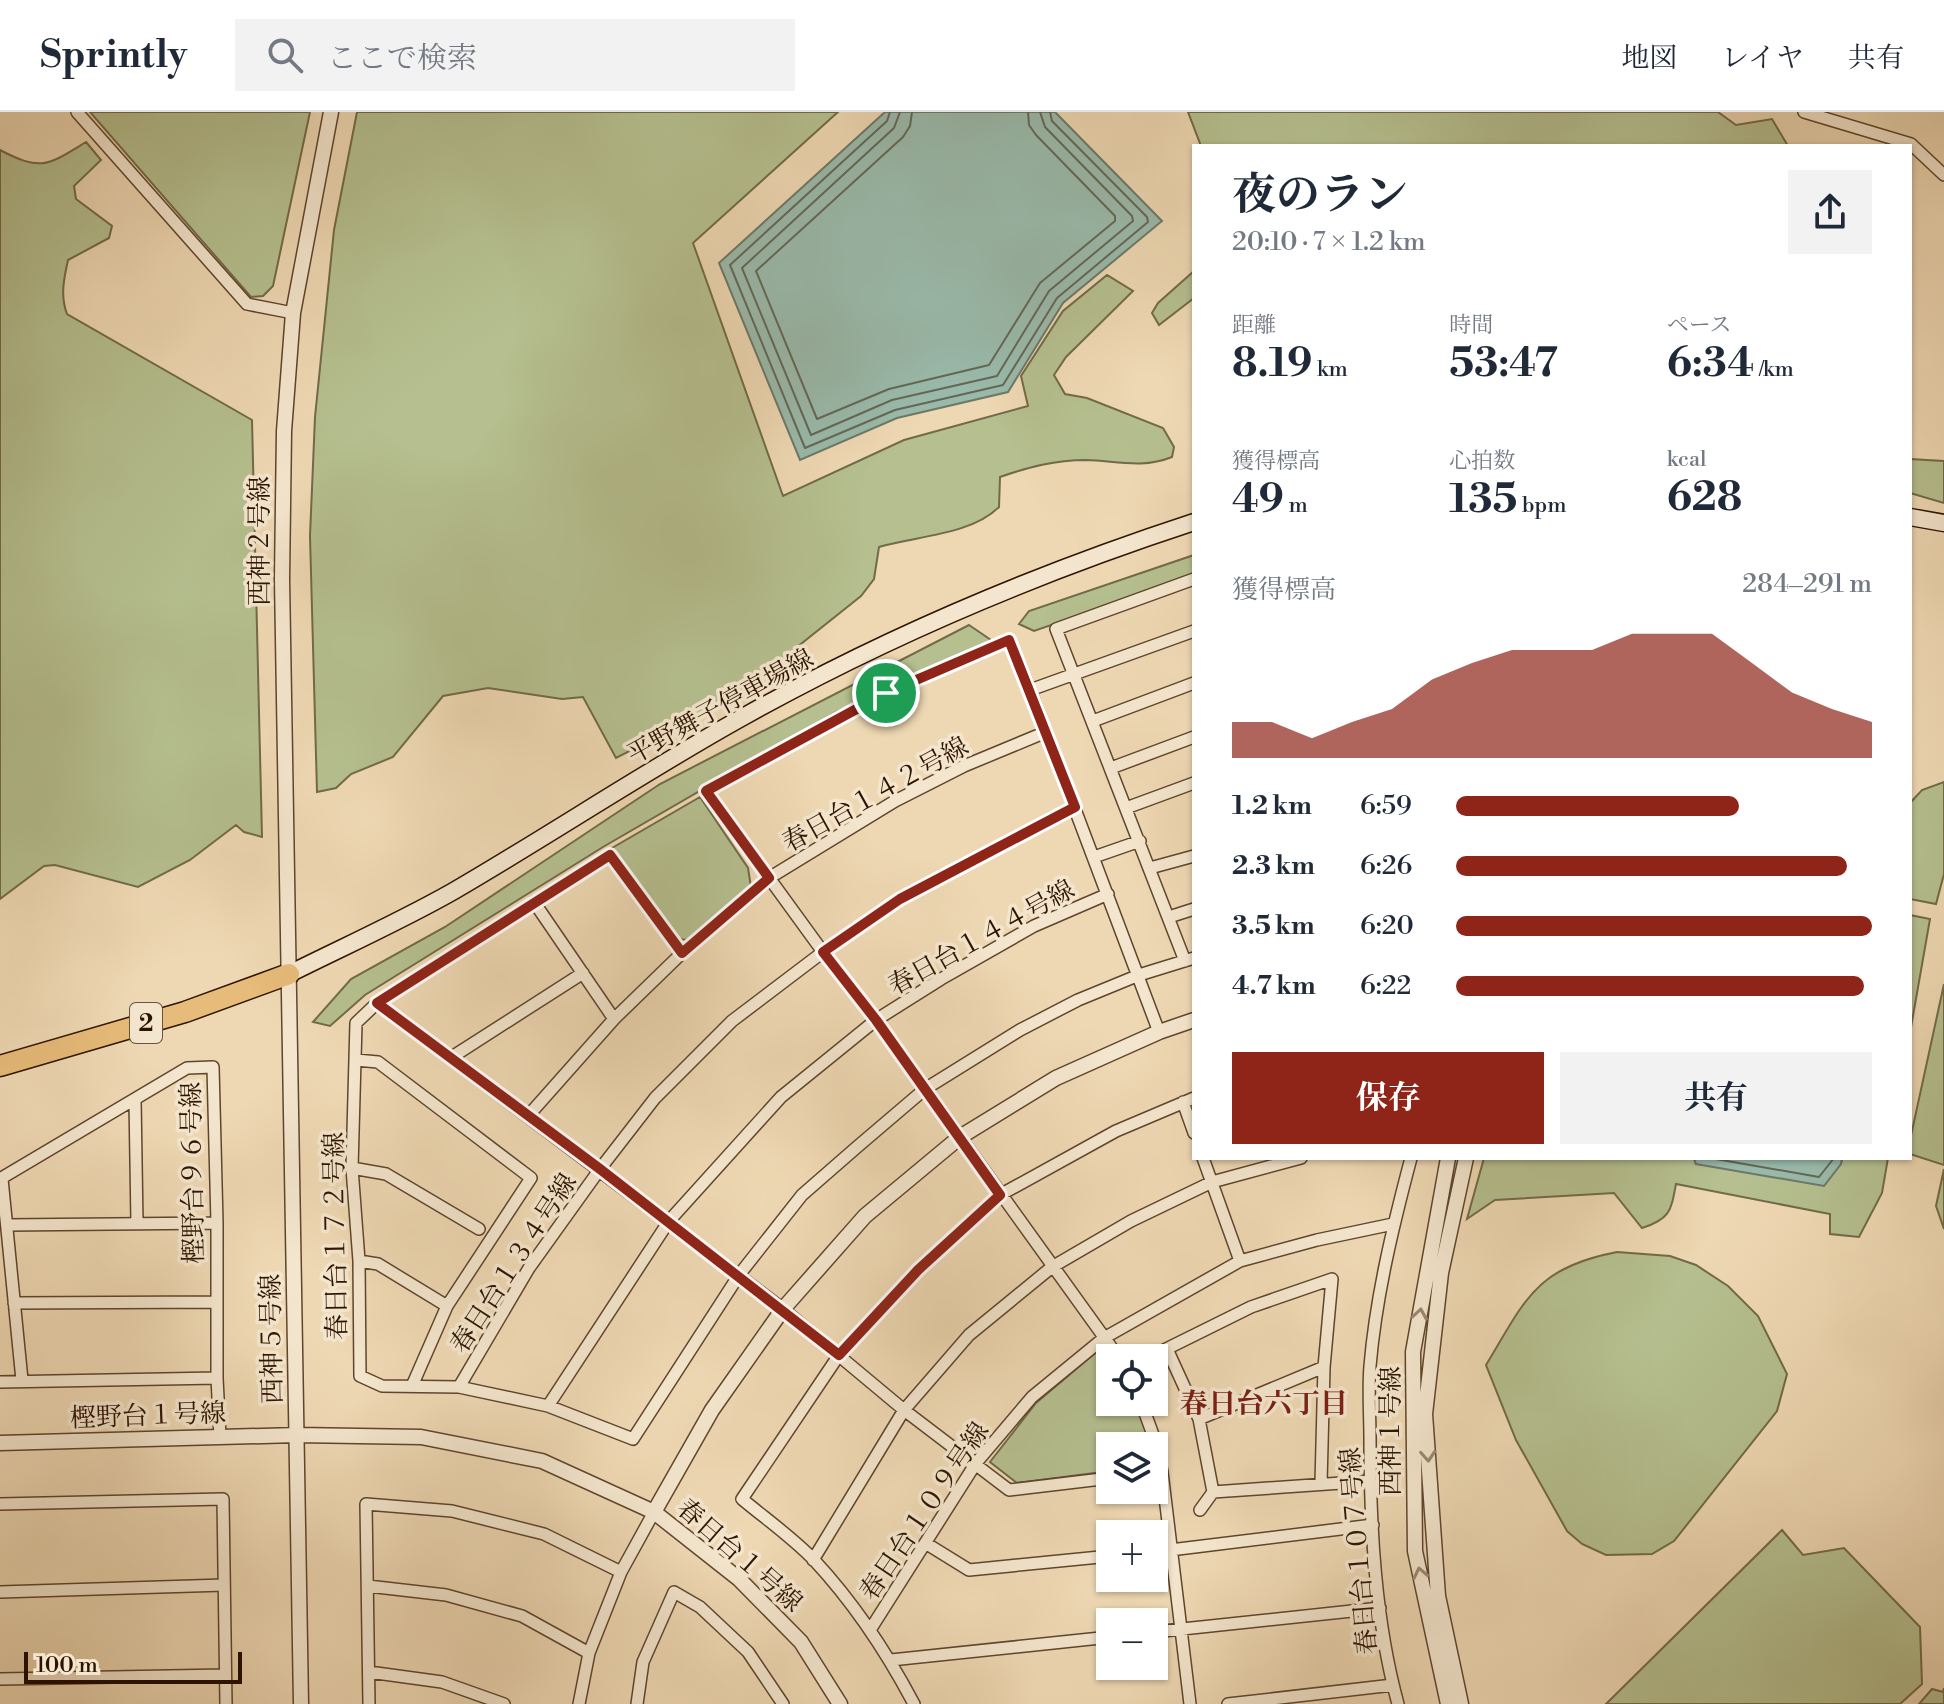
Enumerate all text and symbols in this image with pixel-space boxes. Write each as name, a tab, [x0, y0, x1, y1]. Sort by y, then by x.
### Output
search box	[235, 19, 795, 91]
text: Sprintly	[40, 32, 187, 79]
icon: search	[263, 33, 307, 77]
text: ここで検索	[327, 40, 477, 78]
text: 地図	[1621, 41, 1677, 76]
text: レイヤ	[1721, 41, 1804, 76]
text: 共有	[1848, 41, 1904, 76]
text: 夜のラン	[1232, 168, 1408, 223]
button: share	[1788, 170, 1872, 254]
text: 20:10 · 7 × 1.2 km	[1232, 226, 1425, 258]
text: 距離	[1232, 312, 1276, 339]
text: 時間	[1449, 312, 1493, 339]
text: ペース	[1667, 312, 1732, 339]
text: 8.19	[1232, 339, 1313, 389]
text: 53:47	[1449, 339, 1558, 389]
text: 6:34	[1667, 339, 1754, 389]
text: km	[1313, 356, 1348, 383]
text: /km	[1754, 356, 1794, 383]
text: kcal	[1667, 446, 1707, 473]
text: 獲得標高	[1232, 448, 1320, 475]
text: 心拍数	[1449, 448, 1515, 475]
text: 628	[1667, 473, 1742, 523]
text: 49	[1232, 475, 1284, 525]
text: 135	[1449, 475, 1517, 525]
street label: 西神２号線	[244, 476, 276, 606]
text: m	[1284, 492, 1308, 519]
text: bpm	[1517, 492, 1566, 519]
text: 284–291 m	[1742, 568, 1872, 600]
text: 獲得標高	[1232, 574, 1336, 606]
street label: 平野舞子停車場線	[622, 642, 819, 771]
pin	[852, 659, 920, 727]
icon: arrive	[864, 671, 908, 715]
street label: 春日台１４２号線	[777, 730, 974, 859]
text: 1.2 km	[1232, 790, 1312, 822]
text: 6:59	[1360, 790, 1412, 822]
text: 2.3 km	[1232, 850, 1315, 882]
text: 6:26	[1360, 850, 1412, 882]
street label: 春日台１４４号線	[883, 873, 1080, 1002]
text: 3.5 km	[1232, 910, 1315, 942]
text: 6:20	[1360, 910, 1414, 942]
text: 4.7 km	[1232, 970, 1316, 1002]
text: 6:22	[1360, 970, 1411, 1002]
road number: 2	[130, 1003, 162, 1043]
button: 保存	[1232, 1052, 1544, 1144]
button: 共有	[1560, 1052, 1872, 1144]
street label: 樫野台９６号線	[175, 1082, 211, 1264]
street label: 春日台１７２号線	[318, 1132, 354, 1340]
street label: 春日台１３４号線	[444, 1168, 584, 1359]
street label: 西神５号線	[255, 1274, 289, 1404]
one-way arrow	[1410, 1307, 1427, 1321]
map controls	[1096, 1344, 1168, 1680]
button: locate	[1096, 1344, 1168, 1416]
street label: 西神１号線	[1375, 1366, 1407, 1496]
district label: 春日台六丁目	[1180, 1387, 1348, 1422]
street label: 樫野台１号線	[70, 1397, 227, 1435]
street label: 春日台１０９号線	[853, 1416, 996, 1607]
button: layers	[1096, 1432, 1168, 1504]
street label: 春日台１０７号線	[1334, 1446, 1384, 1656]
one-way arrow	[1419, 1450, 1436, 1463]
street label: 春日台１号線	[670, 1493, 809, 1619]
button: +	[1096, 1520, 1168, 1592]
one-way arrow	[1412, 1567, 1429, 1580]
button: −	[1096, 1608, 1168, 1680]
scale bar	[24, 1648, 242, 1684]
text: 100 m	[36, 1652, 98, 1679]

